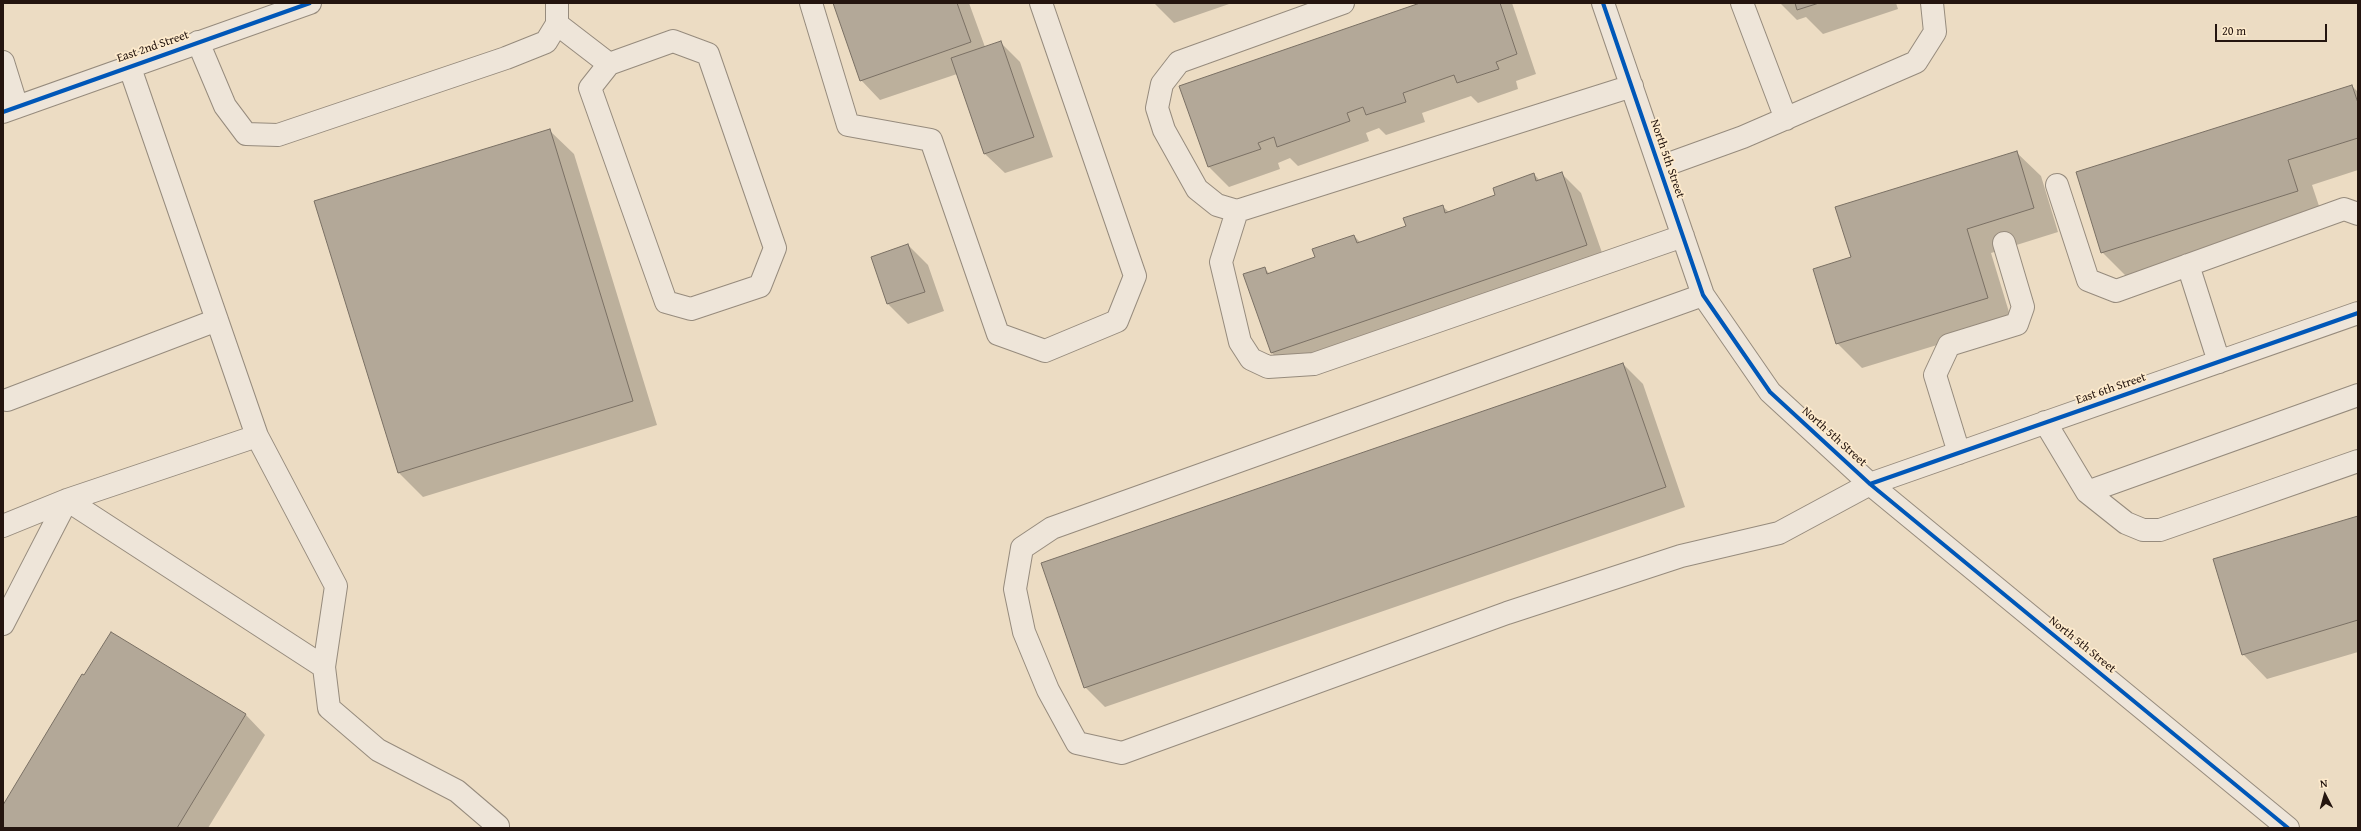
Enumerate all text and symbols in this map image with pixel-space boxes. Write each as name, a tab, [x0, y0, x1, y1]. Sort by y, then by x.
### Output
scale bar	[2217, 16, 2329, 42]
text: 20 m	[2222, 22, 2246, 39]
street label: East 2nd Street	[115, 28, 191, 66]
street label: North 5th Street	[1647, 118, 1687, 200]
street label: East 6th Street	[2074, 370, 2148, 408]
street label: North 5th Street	[1799, 404, 1869, 470]
street label: North 5th Street	[2045, 614, 2119, 676]
north arrow	[2305, 775, 2345, 815]
text: N	[2319, 775, 2328, 791]

